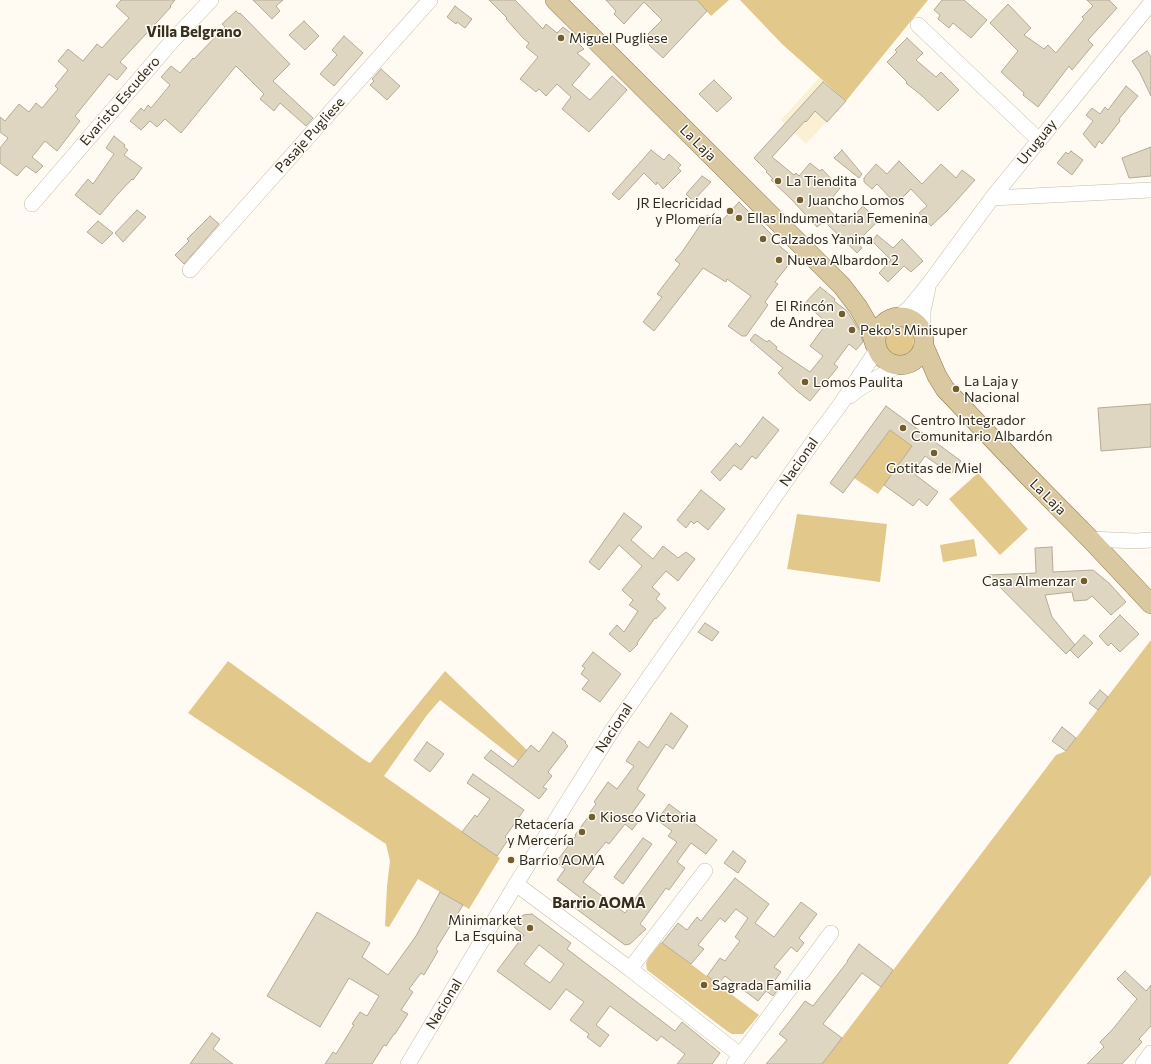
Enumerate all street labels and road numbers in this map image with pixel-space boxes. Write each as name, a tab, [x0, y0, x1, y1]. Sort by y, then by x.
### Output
street label: Evaristo Escudero	[77, 53, 163, 149]
street label: Pasaje Pugliese	[272, 94, 348, 176]
street label: Uruguay	[1014, 116, 1060, 168]
street label: La Laja	[676, 121, 720, 165]
street label: Nacional	[776, 434, 822, 490]
street label: La Laja	[1026, 475, 1070, 519]
street label: Nacional	[592, 700, 636, 756]
street label: Nacional	[422, 976, 466, 1032]

